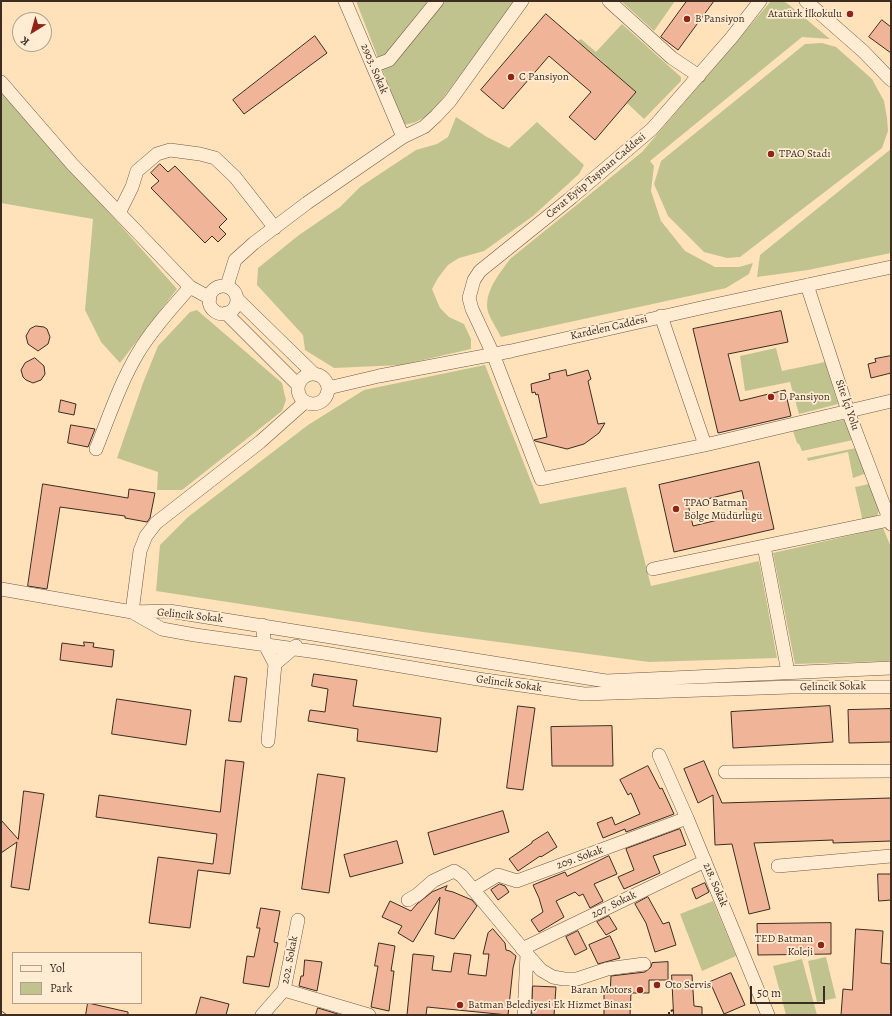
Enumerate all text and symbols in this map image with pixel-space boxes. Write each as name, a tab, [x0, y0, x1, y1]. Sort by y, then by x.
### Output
place label: Atatürk İlkokulu	[768, 7, 842, 21]
marker: Atatürk İlkokulu	[845, 9, 855, 19]
north arrow	[12, 12, 52, 52]
place label: B Pansiyon	[695, 12, 744, 26]
marker: B Pansiyon	[682, 14, 692, 24]
text: K	[18, 33, 32, 49]
street label: 2903. Sokak	[358, 42, 390, 96]
place label: C Pansiyon	[519, 70, 569, 84]
marker: C Pansiyon	[506, 72, 516, 82]
street label: Cevat Eyüp Taşman Caddesi	[543, 130, 649, 222]
place label: TPAO Stadı	[779, 147, 830, 161]
marker: TPAO Stadı	[766, 149, 776, 159]
street label: Kardelen Caddesi	[569, 313, 649, 343]
street label: Site İçi Yolu	[832, 378, 862, 432]
place label: D Pansiyon	[779, 390, 830, 404]
marker: D Pansiyon	[766, 392, 776, 402]
place label: TPAO Batman Bölge Müdürlüğü	[684, 496, 762, 522]
marker: TPAO Batman Bölge Müdürlüğü	[671, 504, 681, 514]
street label: Gelincik Sokak	[156, 606, 224, 626]
street label: Gelincik Sokak	[475, 673, 543, 695]
street label: Gelincik Sokak	[800, 680, 866, 694]
street label: 209. Sokak	[555, 843, 605, 873]
street label: 218. Sokak	[700, 861, 730, 909]
street label: 207. Sokak	[589, 889, 639, 921]
place label: TED Batman Koleji	[755, 932, 813, 958]
street label: 202. Sokak	[279, 935, 301, 985]
marker: TED Batman Koleji	[816, 940, 826, 950]
legend	[12, 952, 142, 1004]
text: Yol	[50, 960, 65, 976]
place label: Oto Servis	[665, 978, 711, 992]
scale bar	[752, 978, 827, 1004]
text: Park	[50, 980, 73, 996]
marker: Oto Servis	[652, 980, 662, 990]
place label: Baran Motors	[571, 983, 632, 997]
marker: Baran Motors	[635, 985, 645, 995]
text: 50 m	[757, 985, 781, 1001]
place label: Batman Belediyesi Ek Hizmet Binası	[468, 998, 632, 1012]
marker: Batman Belediyesi Ek Hizmet Binası	[455, 1000, 465, 1010]

